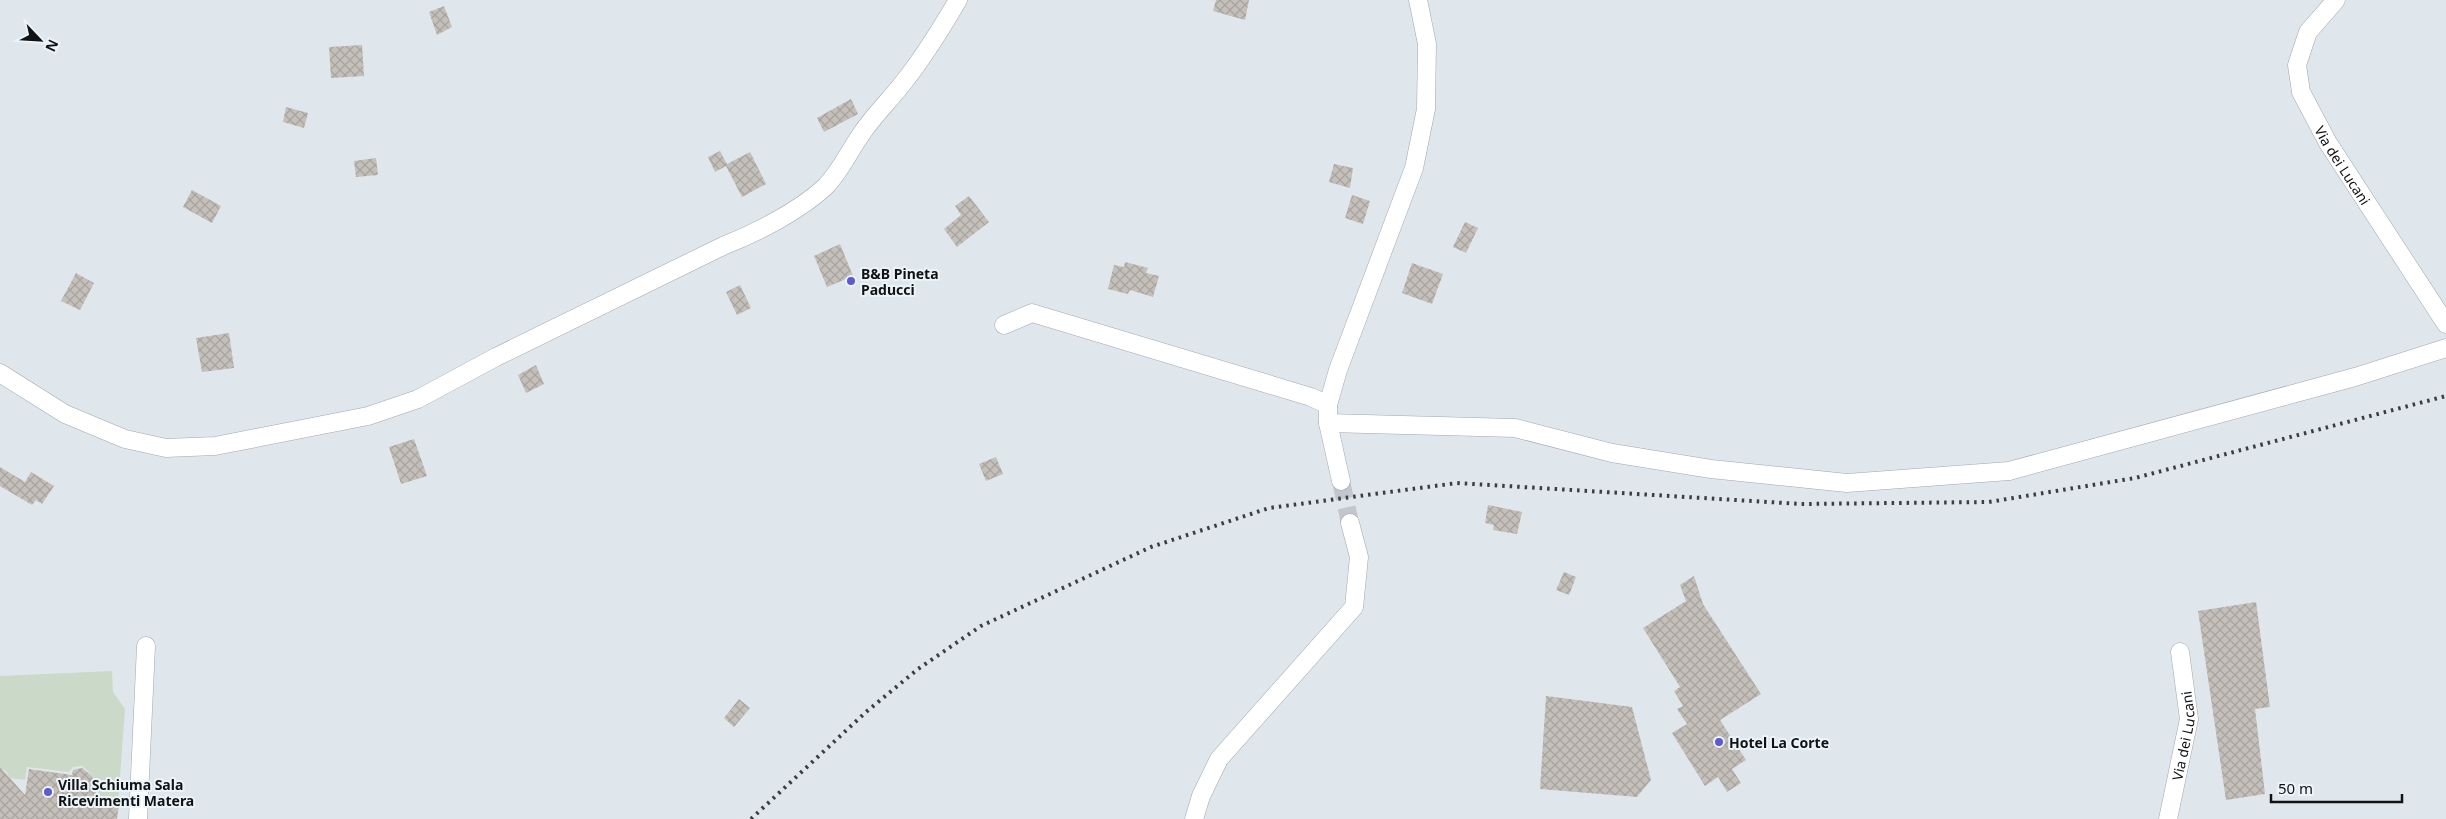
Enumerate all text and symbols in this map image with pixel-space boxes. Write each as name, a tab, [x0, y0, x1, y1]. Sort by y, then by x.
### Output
north arrow	[15, 15, 65, 65]
text: N	[41, 37, 63, 55]
street label: Via dei Lucani	[2311, 122, 2375, 208]
place label: B&B Pineta Paducci	[861, 264, 939, 299]
marker: B&B Pineta Paducci	[845, 275, 857, 287]
street label: Via dei Lucani	[2167, 690, 2199, 782]
place label: Hotel La Corte	[1729, 733, 1829, 752]
marker: Hotel La Corte	[1713, 736, 1725, 748]
scale bar	[2271, 772, 2402, 804]
place label: Villa Schiuma Sala Ricevimenti Matera	[58, 775, 194, 810]
text: 50 m	[2278, 778, 2313, 798]
marker: Villa Schiuma Sala Ricevimenti Matera	[42, 786, 54, 798]

